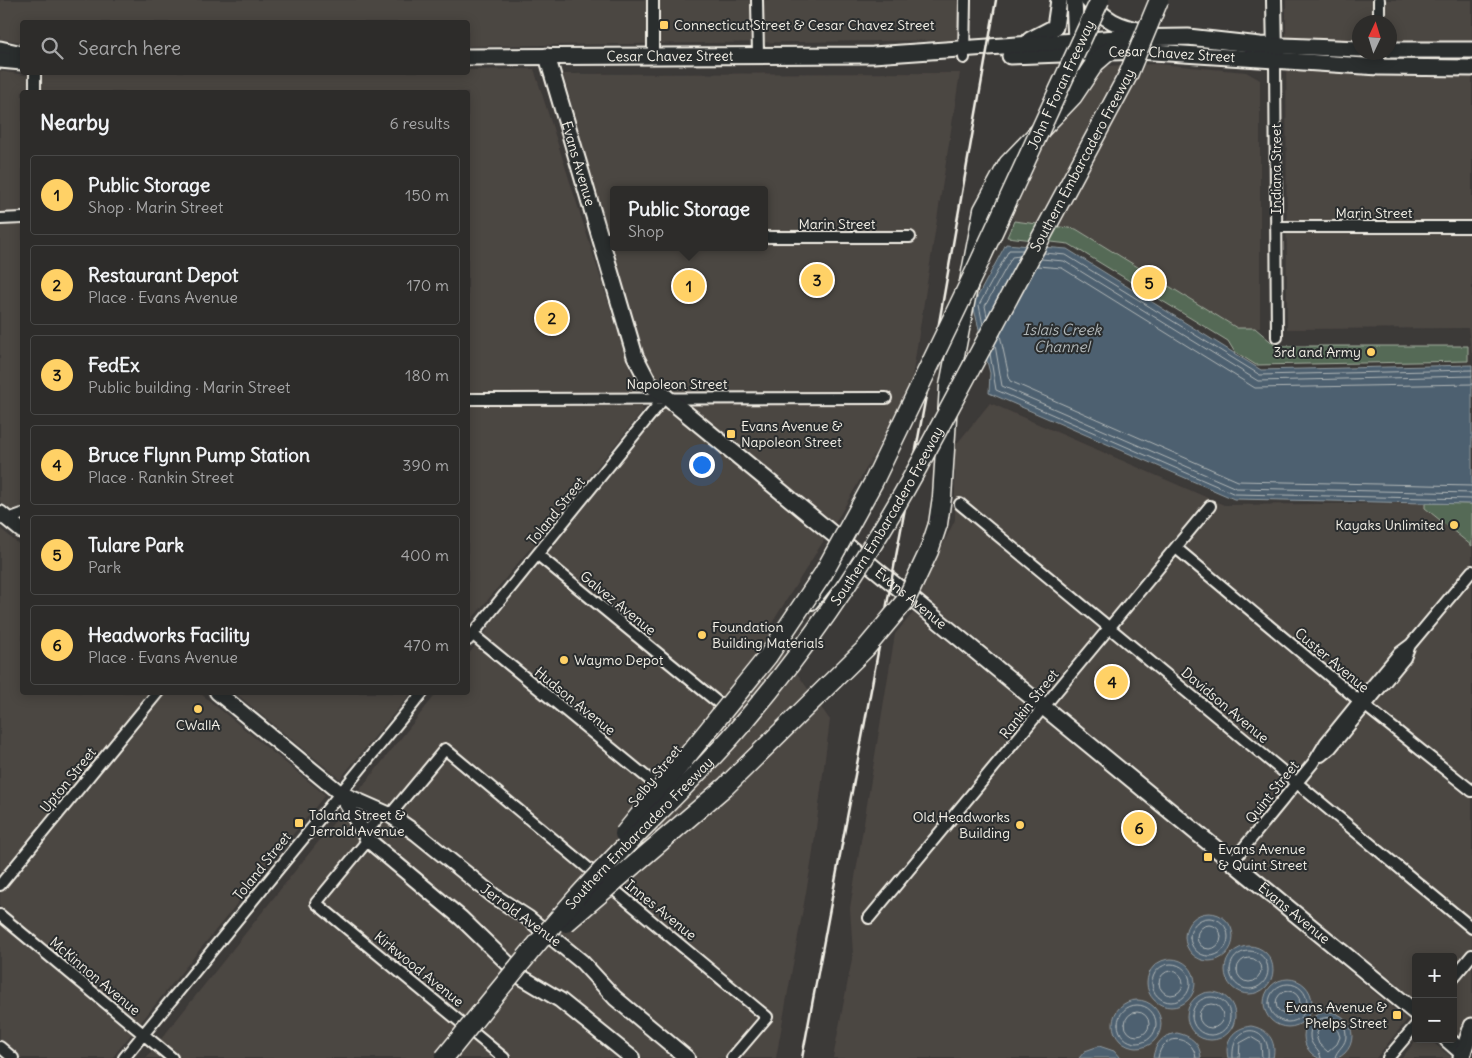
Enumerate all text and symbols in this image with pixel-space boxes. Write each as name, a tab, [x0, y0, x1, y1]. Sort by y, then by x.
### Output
north arrow	[1352, 15, 1397, 60]
place label: Connecticut Street & Cesar Chavez Street	[674, 16, 935, 34]
street label: John F Foran Freeway	[1023, 17, 1099, 152]
marker: Connecticut Street & Cesar Chavez Street	[658, 19, 670, 31]
search box	[20, 20, 470, 75]
icon: search	[38, 34, 66, 62]
text: Search here	[78, 36, 181, 60]
street label: Cesar Chavez Street	[1108, 42, 1236, 66]
street label: Cesar Chavez Street	[607, 47, 734, 65]
street label: Southern Embarcadero Freeway	[1026, 66, 1139, 255]
text: Nearby	[40, 109, 110, 136]
text: 6 results	[389, 113, 450, 133]
street label: Evans Avenue	[558, 119, 599, 208]
street label: Indiana Street	[1267, 124, 1285, 214]
text: Public Storage	[88, 173, 210, 197]
text: 1	[54, 185, 60, 205]
text: 150 m	[405, 185, 449, 205]
popup	[610, 186, 768, 251]
text: Shop · Marin Street	[88, 197, 223, 217]
text: Public Storage	[628, 197, 750, 221]
street label: Marin Street	[1336, 204, 1413, 222]
street label: Marin Street	[799, 215, 876, 233]
text: Shop	[628, 221, 664, 241]
pin: 3	[801, 261, 833, 299]
text: Restaurant Depot	[88, 263, 238, 287]
pin: 5	[1133, 264, 1165, 302]
pin: 1	[673, 267, 705, 305]
text: 2	[53, 275, 61, 295]
text: 170 m	[406, 275, 449, 295]
text: Place · Evans Avenue	[88, 287, 238, 307]
pin: 2	[536, 299, 568, 337]
water label: Islais Creek Channel	[1023, 320, 1103, 356]
place label: 3rd and Army	[1273, 343, 1361, 361]
marker: 3rd and Army	[1365, 346, 1377, 358]
text: FedEx	[88, 353, 140, 377]
text: 3	[52, 365, 62, 385]
text: 180 m	[405, 365, 449, 385]
street label: Napoleon Street	[627, 375, 728, 393]
text: Public building · Marin Street	[88, 377, 291, 397]
place label: Evans Avenue & Napoleon Street	[741, 417, 843, 451]
street label: Southern Embarcadero Freeway	[827, 423, 947, 609]
marker: Evans Avenue & Napoleon Street	[725, 428, 737, 440]
text: Bruce Flynn Pump Station	[88, 443, 310, 467]
your location	[689, 452, 715, 478]
text: 4	[52, 455, 62, 475]
text: 390 m	[402, 455, 449, 475]
text: Place · Rankin Street	[88, 467, 234, 487]
street label: Toland Street	[523, 473, 589, 549]
place label: Kayaks Unlimited	[1335, 516, 1444, 534]
marker: Kayaks Unlimited	[1448, 519, 1460, 531]
text: Tulare Park	[88, 533, 184, 557]
text: 5	[52, 545, 62, 565]
text: 400 m	[401, 545, 449, 565]
text: Park	[88, 557, 121, 577]
street label: Evans Avenue	[871, 563, 950, 633]
street label: Galvez Avenue	[576, 567, 660, 639]
place label: Foundation Building Materials	[712, 618, 824, 652]
text: Headworks Facility	[88, 623, 250, 647]
street label: Custer Avenue	[1291, 624, 1373, 696]
marker: Foundation Building Materials	[696, 629, 708, 641]
text: 6	[52, 635, 62, 655]
text: 470 m	[404, 635, 449, 655]
text: Place · Evans Avenue	[88, 647, 238, 667]
place label: Waymo Depot	[574, 651, 664, 669]
marker: Waymo Depot	[558, 654, 570, 666]
street label: Hudson Avenue	[531, 663, 619, 739]
pin: 4	[1096, 663, 1128, 701]
street label: Davidson Avenue	[1178, 663, 1272, 747]
street label: Rankin Street	[996, 665, 1063, 742]
marker: CWallA	[192, 703, 204, 715]
place label: CWallA	[176, 716, 220, 734]
street label: Selby Street	[624, 741, 686, 811]
street label: Upton Street	[36, 744, 100, 816]
street label: Southern Embarcadero Freeway	[561, 753, 717, 913]
street label: Quint Street	[1241, 757, 1303, 827]
place label: Toland Street & Jerrold Avenue	[309, 806, 406, 840]
place label: Old Headworks Building	[913, 808, 1010, 842]
pin: 6	[1123, 809, 1155, 847]
marker: Toland Street & Jerrold Avenue	[293, 817, 305, 829]
marker: Old Headworks Building	[1014, 819, 1026, 831]
street label: Toland Street	[229, 828, 295, 904]
place label: Evans Avenue & Quint Street	[1218, 840, 1308, 874]
marker: Evans Avenue & Quint Street	[1202, 851, 1214, 863]
street label: Innes Avenue	[622, 876, 700, 944]
street label: Evans Avenue	[1255, 878, 1334, 948]
street label: Jerrold Avenue	[477, 880, 565, 950]
street label: Kirkwood Avenue	[371, 927, 467, 1011]
street label: McKinnon Avenue	[46, 933, 144, 1019]
map controls	[1412, 953, 1457, 1043]
button: +	[1412, 953, 1457, 998]
place label: Evans Avenue & Phelps Street	[1285, 998, 1387, 1032]
button: −	[1412, 998, 1457, 1043]
marker: Evans Avenue & Phelps Street	[1391, 1009, 1403, 1021]

